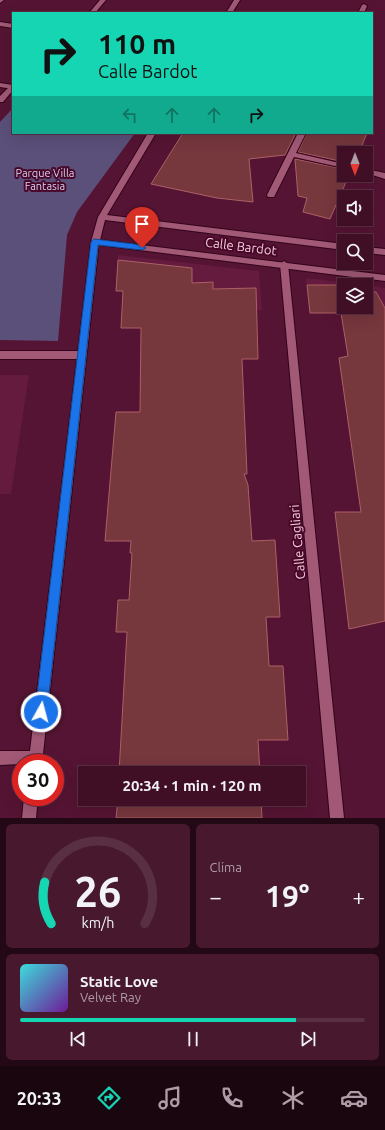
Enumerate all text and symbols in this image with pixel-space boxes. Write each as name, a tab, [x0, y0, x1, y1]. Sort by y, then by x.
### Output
icon: right	[32, 28, 84, 80]
text: 110 m	[98, 28, 176, 59]
text: Calle Bardot	[98, 61, 197, 81]
icon: left	[119, 104, 141, 126]
icon: ahead	[161, 104, 183, 126]
icon: ahead	[203, 104, 225, 126]
icon: right	[245, 104, 267, 126]
north arrow	[337, 146, 373, 182]
map controls	[337, 146, 373, 314]
park label: Parque Villa Fantasia	[15, 167, 75, 192]
button: sound	[337, 190, 373, 226]
pin	[125, 207, 159, 248]
icon: arrive	[131, 213, 153, 235]
button: search	[337, 234, 373, 270]
street label: Calle Bardot	[205, 235, 277, 257]
button: layers	[337, 278, 373, 314]
street label: Calle Cagliari	[287, 504, 307, 580]
position arrow	[20, 691, 62, 733]
speed limit sign: 30	[12, 754, 64, 806]
text: 20:34 · 1 min · 120 m	[123, 777, 261, 794]
text: Clima	[210, 860, 242, 874]
text: 26	[74, 868, 121, 915]
text: 19°	[265, 879, 309, 913]
text: −	[210, 884, 222, 909]
text: +	[353, 884, 365, 909]
text: km/h	[81, 915, 114, 931]
text: Static Love	[80, 973, 158, 990]
text: Velvet Ray	[80, 990, 141, 1004]
icon: previous	[67, 1028, 89, 1050]
icon: pause	[182, 1028, 204, 1050]
icon: next	[297, 1028, 319, 1050]
icon: directions	[95, 1084, 123, 1112]
icon: music	[156, 1084, 184, 1112]
icon: phone	[218, 1084, 246, 1112]
icon: climate	[279, 1084, 307, 1112]
icon: car	[340, 1084, 368, 1112]
text: 20:33	[17, 1088, 62, 1108]

